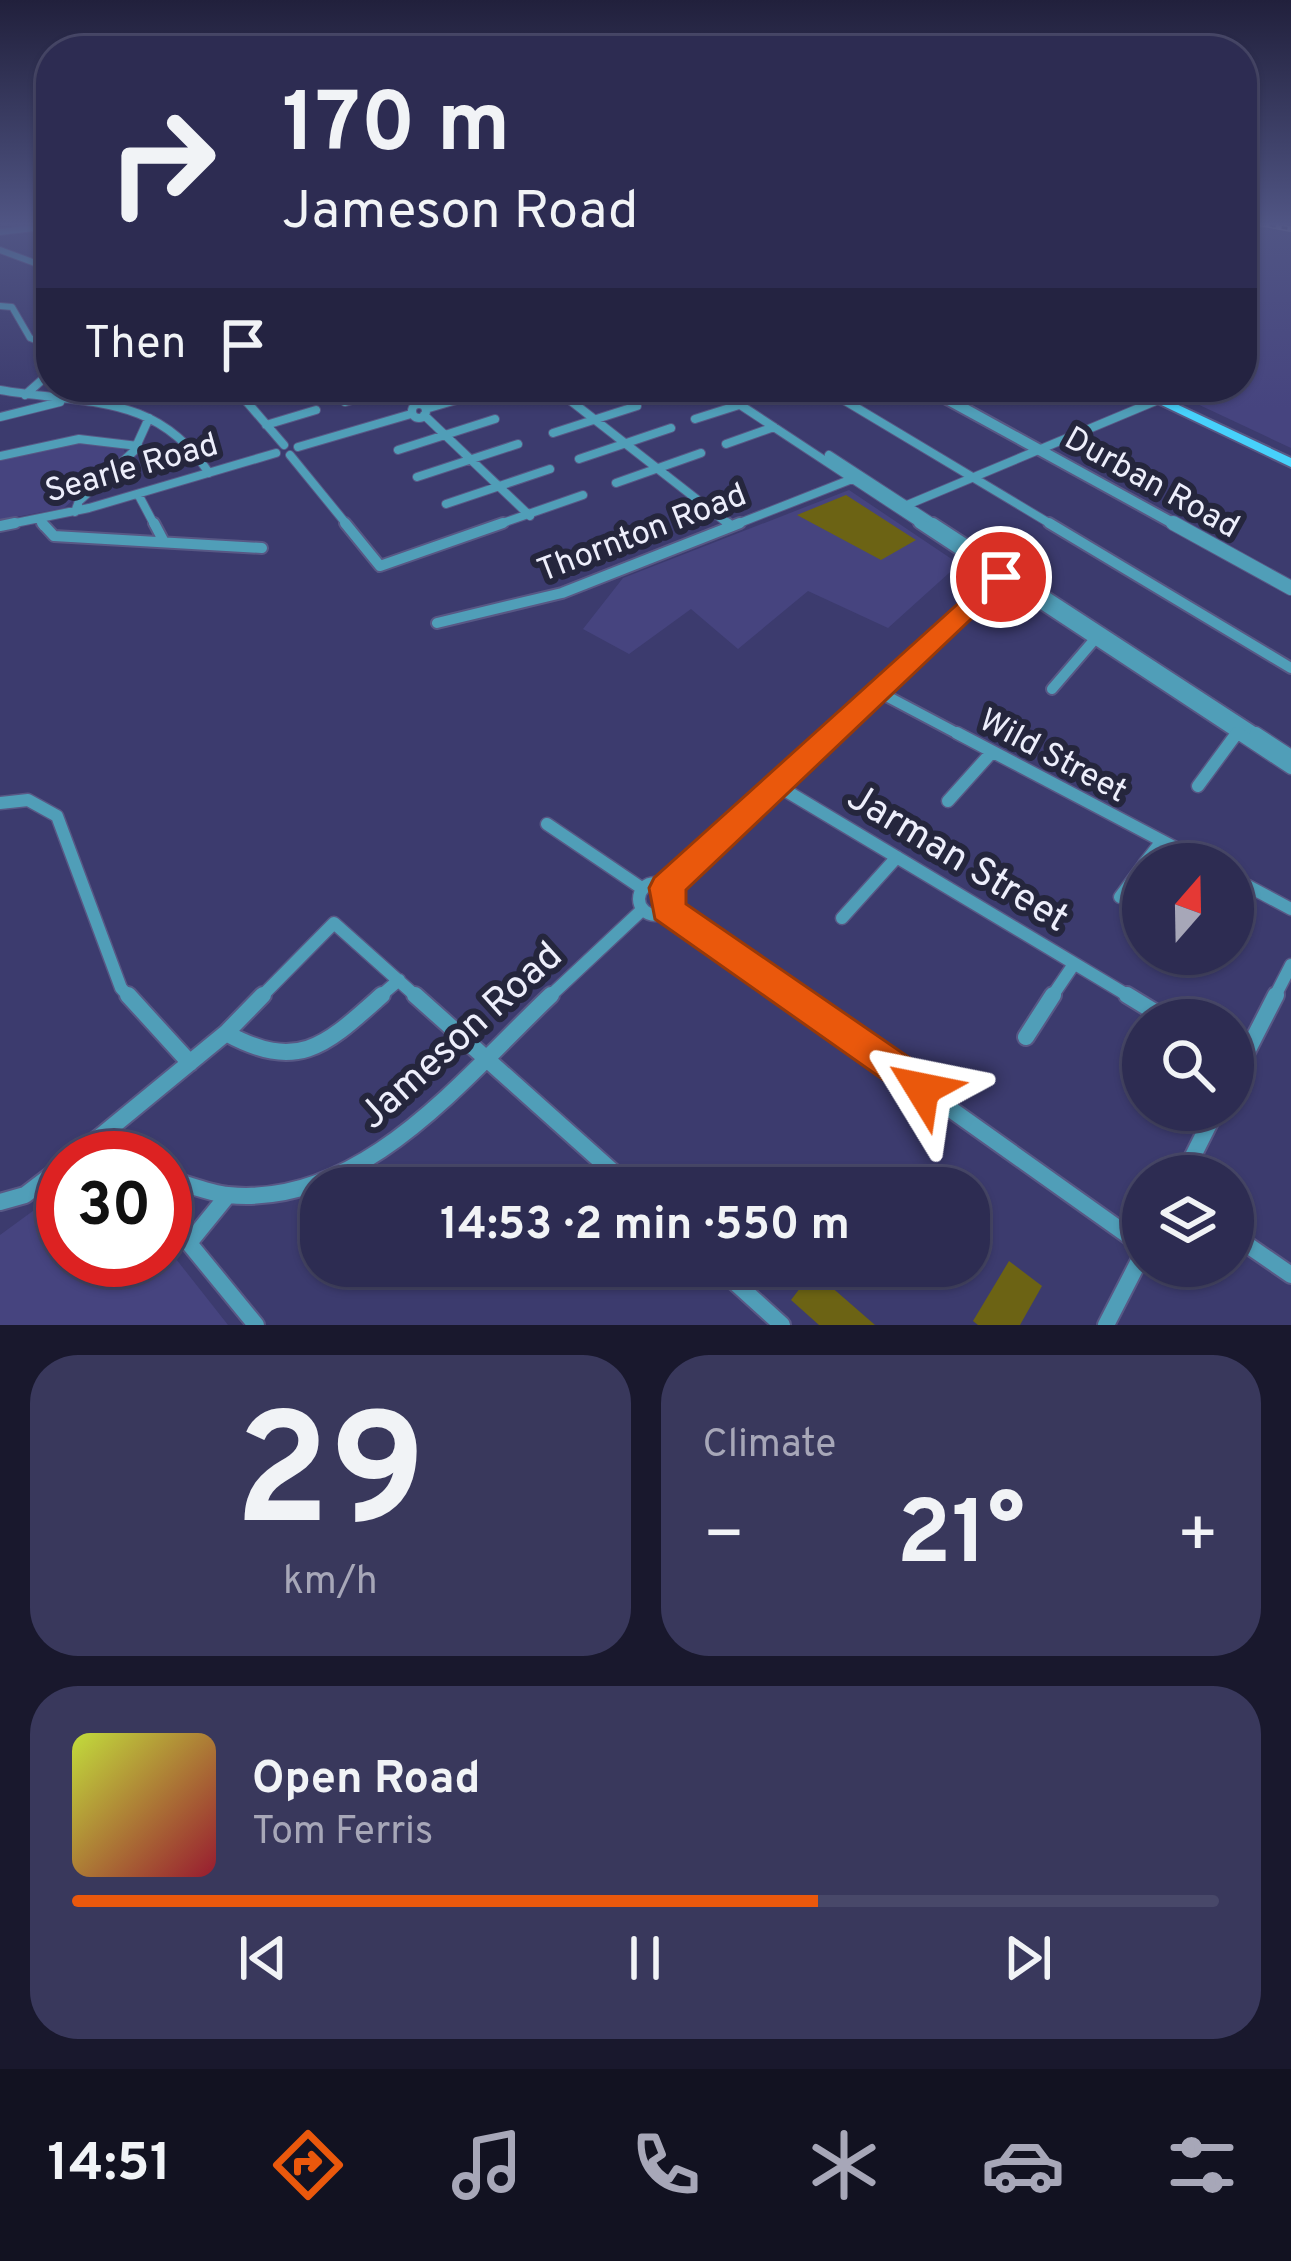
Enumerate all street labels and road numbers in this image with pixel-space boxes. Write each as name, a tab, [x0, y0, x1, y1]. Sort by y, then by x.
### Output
street label: Durban Road	[1056, 419, 1246, 550]
street label: Searle Road	[41, 425, 223, 515]
street label: Thornton Road	[532, 476, 753, 594]
street label: Wild Street	[971, 701, 1133, 814]
street label: Jarman Street	[837, 774, 1076, 945]
street label: Jameson Road	[350, 933, 574, 1142]

